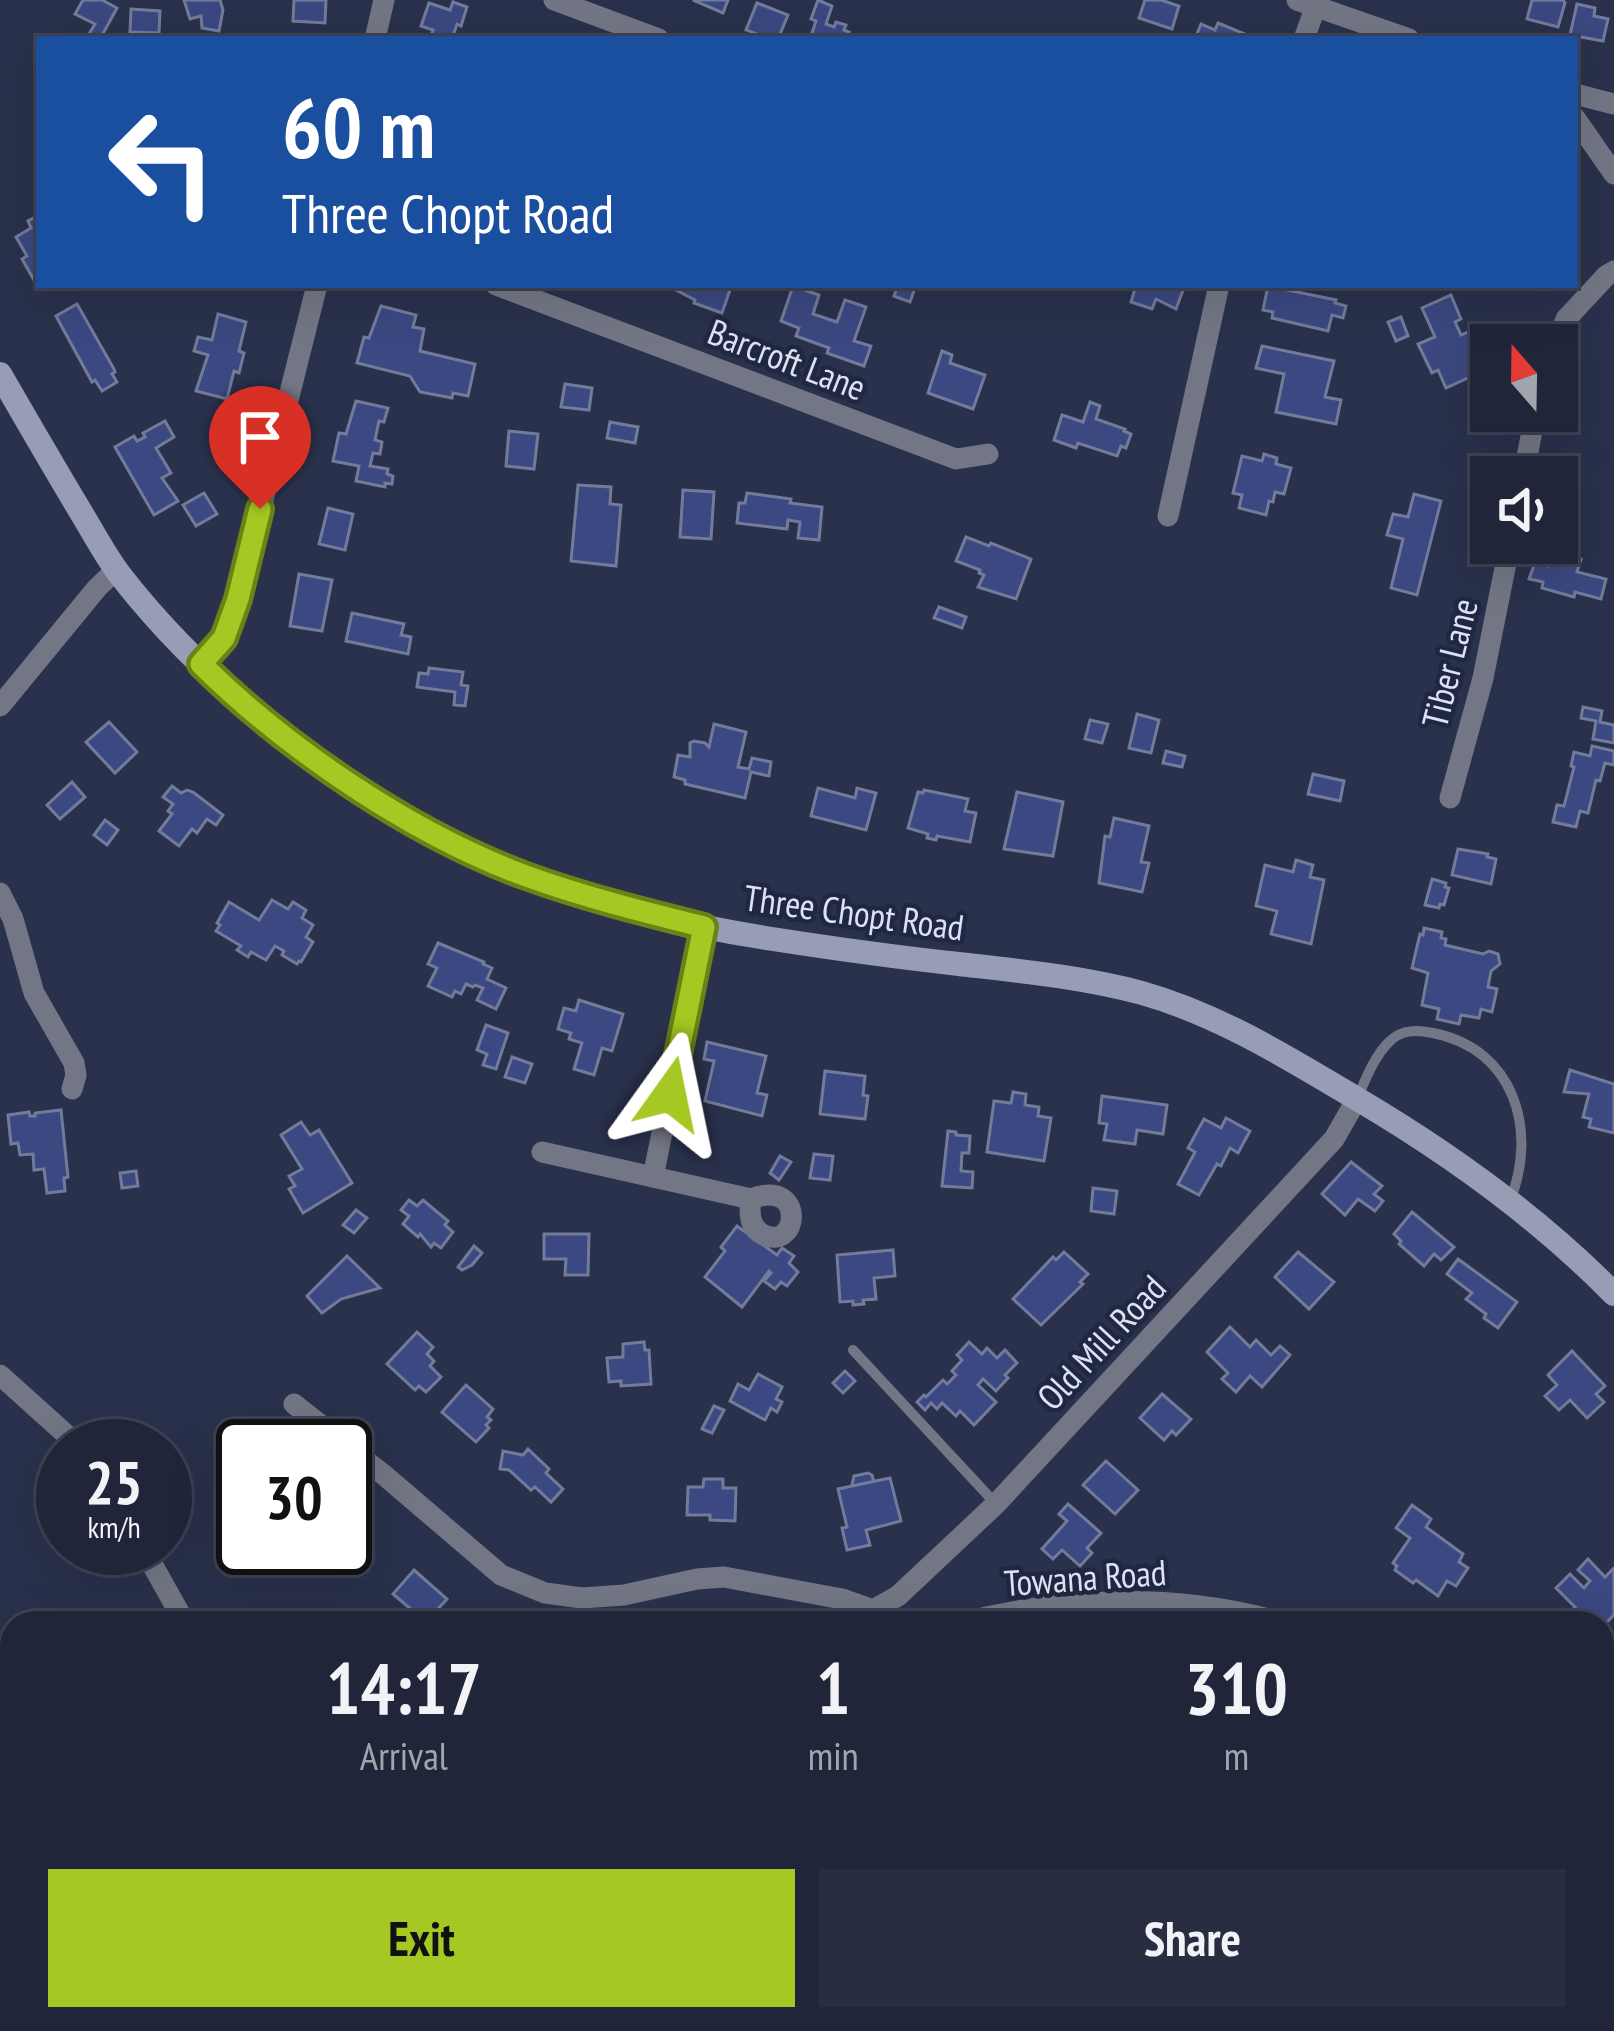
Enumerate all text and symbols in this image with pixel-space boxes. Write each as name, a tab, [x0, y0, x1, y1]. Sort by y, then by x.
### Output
text: 60 m	[282, 72, 435, 181]
icon: left	[84, 84, 240, 240]
text: Three Chopt Road	[282, 178, 614, 248]
street label: Barcroft Lane	[702, 308, 872, 410]
north arrow	[1470, 324, 1578, 432]
map controls	[1470, 324, 1578, 564]
pin	[209, 386, 311, 509]
icon: arrive	[227, 404, 293, 470]
button: sound	[1470, 456, 1578, 564]
street label: Tiber Lane	[1410, 594, 1488, 732]
street label: Three Chopt Road	[741, 873, 967, 951]
position arrow	[607, 1031, 733, 1157]
street label: Old Mill Road	[1027, 1265, 1175, 1419]
speed limit sign: 30	[216, 1419, 372, 1575]
text: 25	[85, 1443, 143, 1521]
text: km/h	[87, 1507, 141, 1546]
street label: Towana Road	[1002, 1548, 1168, 1606]
text: 14:17	[326, 1641, 482, 1734]
text: 1	[816, 1641, 850, 1734]
text: 310	[1185, 1641, 1288, 1734]
text: Arrival	[360, 1730, 448, 1781]
text: min	[808, 1730, 859, 1781]
text: m	[1224, 1730, 1249, 1781]
button: Exit	[48, 1869, 795, 2007]
button: Share	[819, 1869, 1566, 2007]

